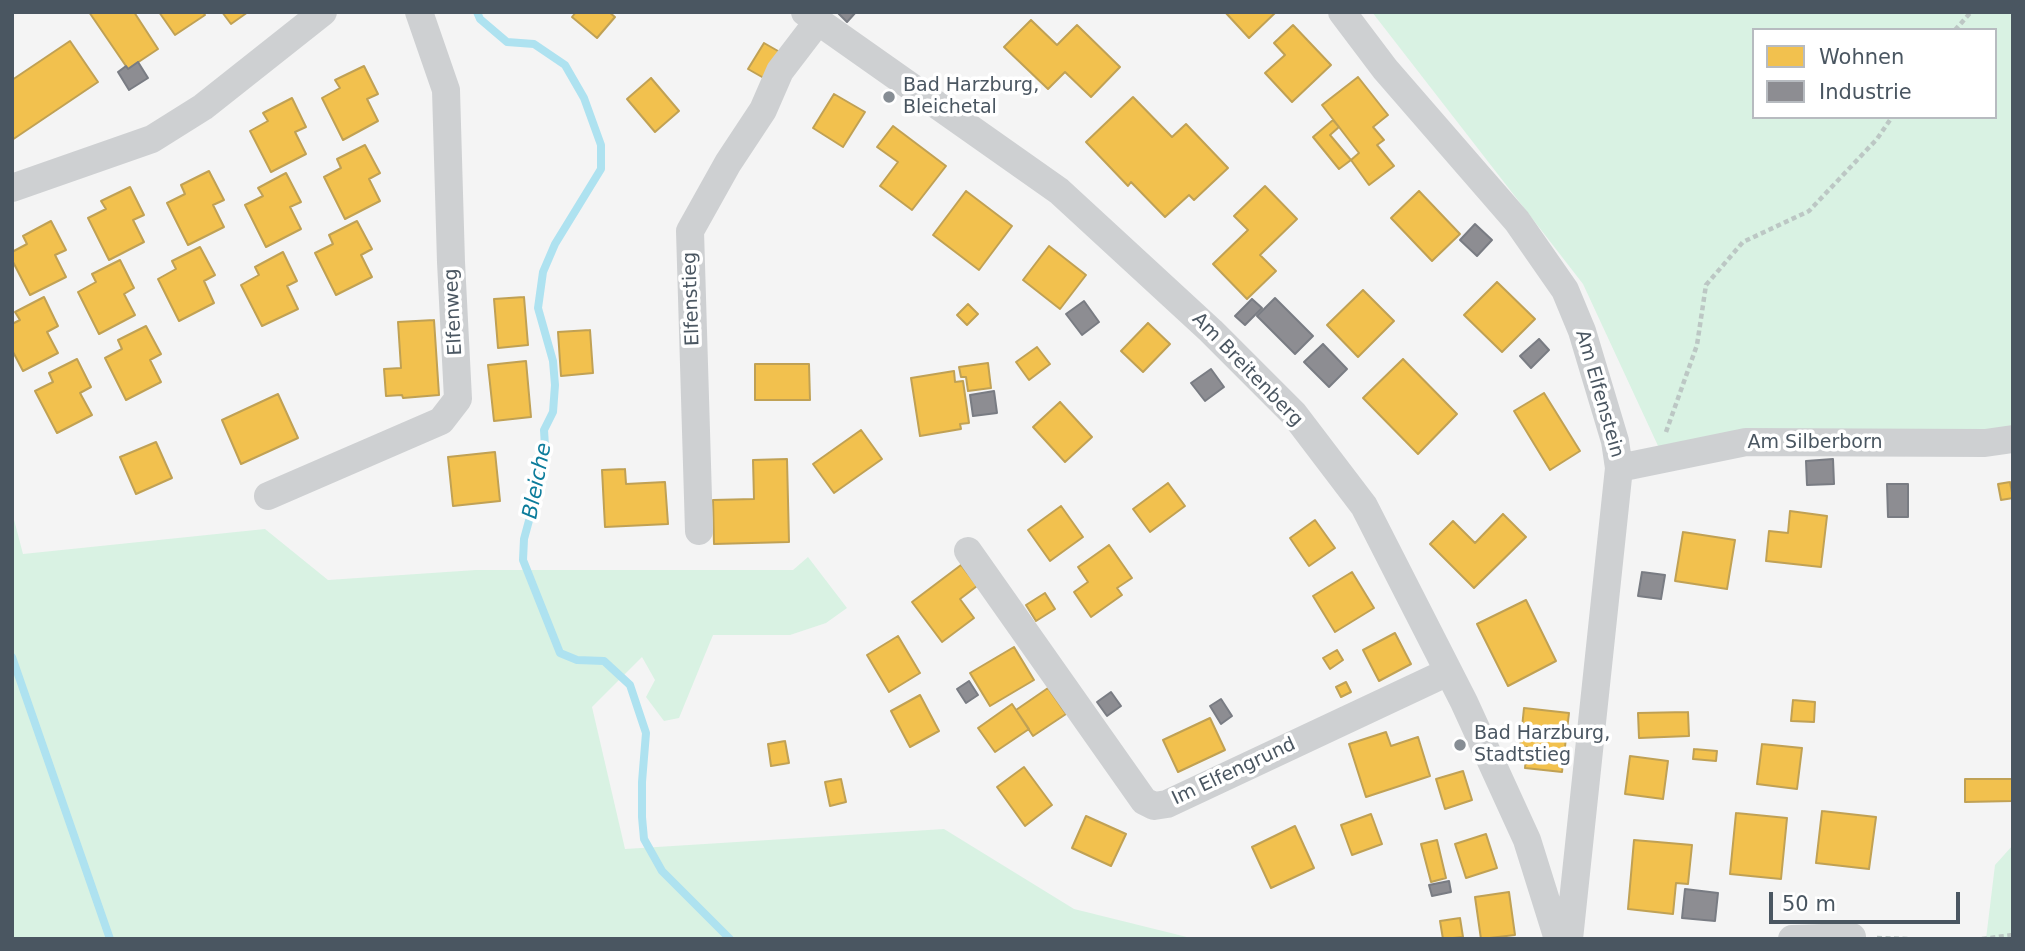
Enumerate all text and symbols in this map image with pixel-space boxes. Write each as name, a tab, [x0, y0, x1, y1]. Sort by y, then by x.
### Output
legend	[1752, 28, 1997, 119]
text: Wohnen	[1819, 45, 1904, 69]
place label: Bad Harzburg, Bleichetal	[903, 75, 1039, 119]
text: Industrie	[1819, 80, 1912, 104]
marker: Bad Harzburg, Bleichetal	[881, 89, 897, 105]
street label: Elfenstieg	[679, 252, 705, 346]
street label: Elfenweg	[440, 268, 468, 356]
street label: Am Breitenberg	[1187, 308, 1307, 432]
street label: Am Elfenstein	[1570, 328, 1628, 460]
street label: Am Silberborn	[1748, 432, 1882, 454]
water label: Bleiche	[518, 441, 558, 521]
place label: Bad Harzburg, Stadtstieg	[1474, 723, 1610, 767]
street label: Im Elfengrund	[1169, 733, 1299, 811]
marker: Bad Harzburg, Stadtstieg	[1452, 737, 1468, 753]
scale bar	[1773, 878, 1964, 922]
text: 50 m	[1782, 892, 1836, 916]

